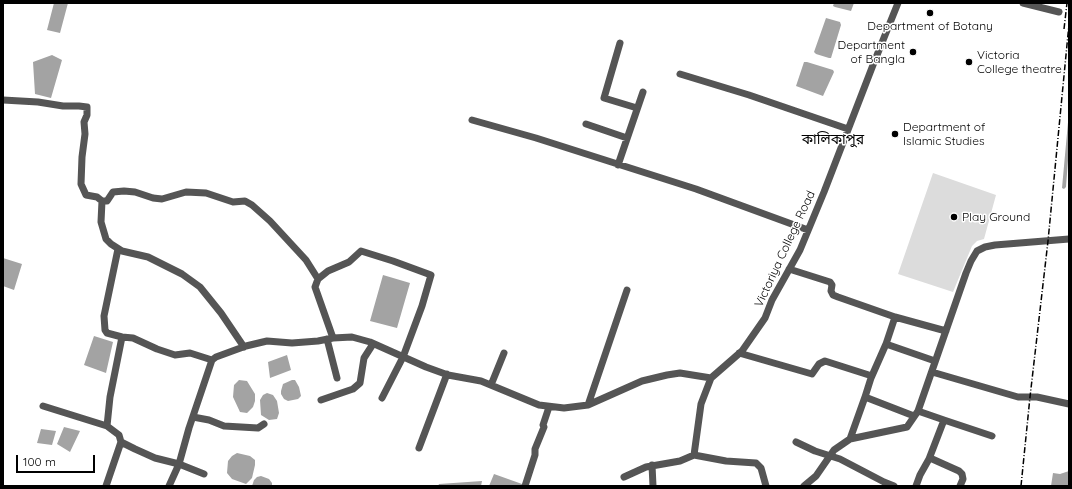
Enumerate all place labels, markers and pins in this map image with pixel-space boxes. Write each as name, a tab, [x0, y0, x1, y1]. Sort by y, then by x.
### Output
marker: Department of Botany	[925, 8, 935, 18]
place label: Department of Botany	[867, 19, 993, 33]
place label: Department of Bangla	[838, 38, 905, 66]
marker: Department of Bangla	[908, 47, 918, 57]
place label: Victoria College theatre	[977, 48, 1062, 76]
marker: Victoria College theatre	[964, 57, 974, 67]
place label: Department of Islamic Studies	[903, 120, 985, 148]
marker: Department of Islamic Studies	[890, 129, 900, 139]
place label: Play Ground	[962, 210, 1030, 224]
marker: Play Ground	[949, 212, 959, 222]

